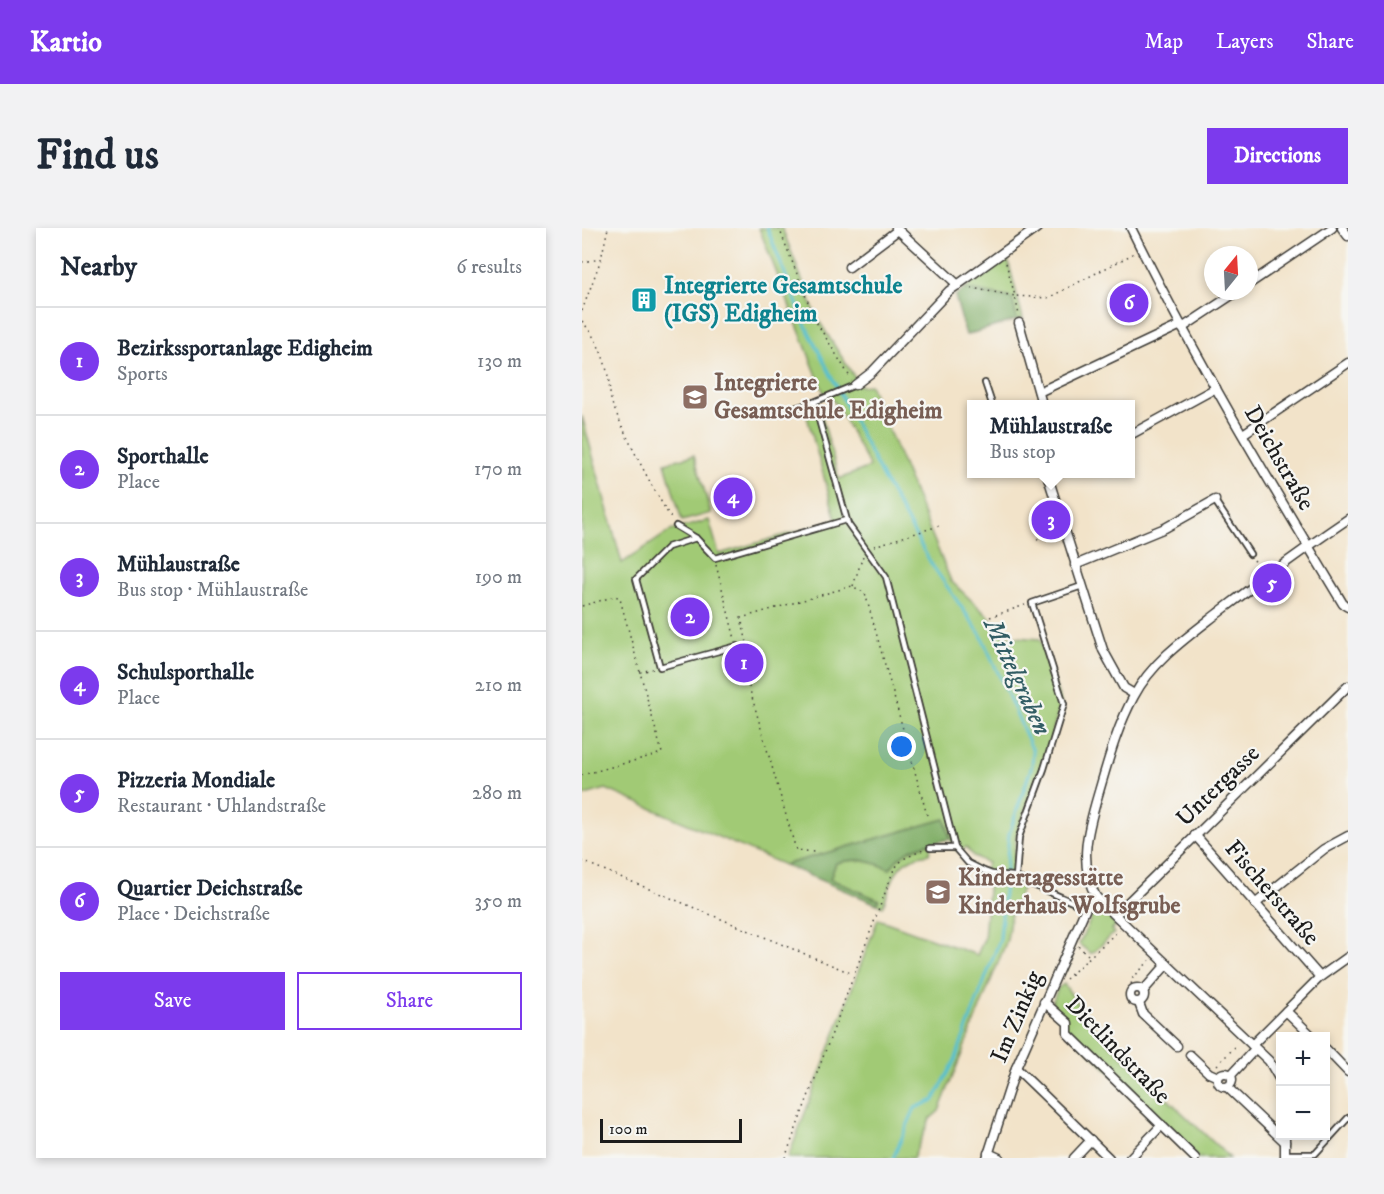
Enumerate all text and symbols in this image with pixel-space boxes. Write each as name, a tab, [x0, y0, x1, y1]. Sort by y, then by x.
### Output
text: Kartio	[30, 25, 102, 60]
text: Map	[1144, 29, 1183, 55]
text: Layers	[1216, 29, 1274, 55]
text: Share	[1307, 29, 1354, 55]
button: Directions	[1207, 128, 1348, 184]
text: Find us	[36, 130, 159, 182]
north arrow	[1204, 246, 1258, 300]
text: Nearby	[60, 251, 137, 284]
text: 6 results	[456, 255, 522, 280]
place label: Integrierte Gesamtschule (IGS) Edigheim	[664, 271, 902, 329]
pin: 6	[1110, 280, 1148, 326]
building icon: Integrierte Gesamtschule (IGS) Edigheim	[629, 285, 659, 315]
text: Bezirkssportanlage Edigheim	[117, 335, 373, 362]
text: 1	[76, 349, 83, 374]
text: 130 m	[477, 349, 522, 374]
text: Sports	[117, 362, 168, 387]
place label: Integrierte Gesamtschule Edigheim	[714, 368, 943, 426]
school or university icon: Integrierte Gesamtschule Edigheim	[680, 382, 710, 412]
popup	[967, 400, 1135, 478]
street label: Deichstraße	[1237, 400, 1321, 516]
text: Mühlaustraße	[990, 413, 1112, 440]
text: Bus stop	[990, 440, 1056, 465]
text: Sporthalle	[117, 443, 209, 470]
text: 2	[75, 457, 84, 482]
text: 170 m	[474, 457, 522, 482]
text: Place	[117, 470, 160, 495]
pin: 4	[714, 474, 752, 520]
pin: 3	[1032, 498, 1070, 542]
text: Mühlaustraße	[117, 551, 240, 578]
pin: 5	[1252, 560, 1292, 606]
text: 3	[76, 565, 83, 590]
text: 190 m	[475, 565, 522, 590]
text: Bus stop · Mühlaustraße	[117, 578, 308, 603]
pin: 2	[670, 594, 710, 640]
water label: Mittelgraben	[975, 611, 1058, 741]
pin: 1	[724, 640, 764, 686]
text: Schulsporthalle	[117, 659, 254, 686]
text: 4	[74, 673, 85, 698]
text: 210 m	[475, 673, 522, 698]
text: Place	[117, 686, 160, 711]
your location	[887, 732, 916, 761]
street label: Untergasse	[1170, 739, 1266, 833]
text: Pizzeria Mondiale	[117, 767, 275, 794]
text: 5	[75, 781, 84, 806]
text: 280 m	[472, 781, 522, 806]
text: Restaurant · Uhlandstraße	[117, 794, 326, 819]
street label: Fischerstraße	[1218, 834, 1326, 952]
place label: Kindertagesstätte Kinderhaus Wolfsgrube	[958, 863, 1180, 921]
text: Quartier Deichstraße	[117, 875, 303, 902]
school or university icon: Kindertagesstätte Kinderhaus Wolfsgrube	[923, 877, 953, 907]
text: 6	[74, 889, 85, 914]
text: 350 m	[475, 889, 522, 914]
text: Place · Deichstraße	[117, 902, 270, 927]
street label: Im Zinkig	[984, 966, 1050, 1067]
button: Save	[60, 972, 285, 1030]
button: Share	[297, 972, 522, 1030]
street label: Dietlindstraße	[1059, 990, 1177, 1110]
map controls	[1276, 1032, 1330, 1140]
button: +	[1276, 1032, 1330, 1086]
button: −	[1276, 1086, 1330, 1140]
scale bar	[600, 1116, 742, 1144]
text: 100 m	[609, 1119, 648, 1139]

